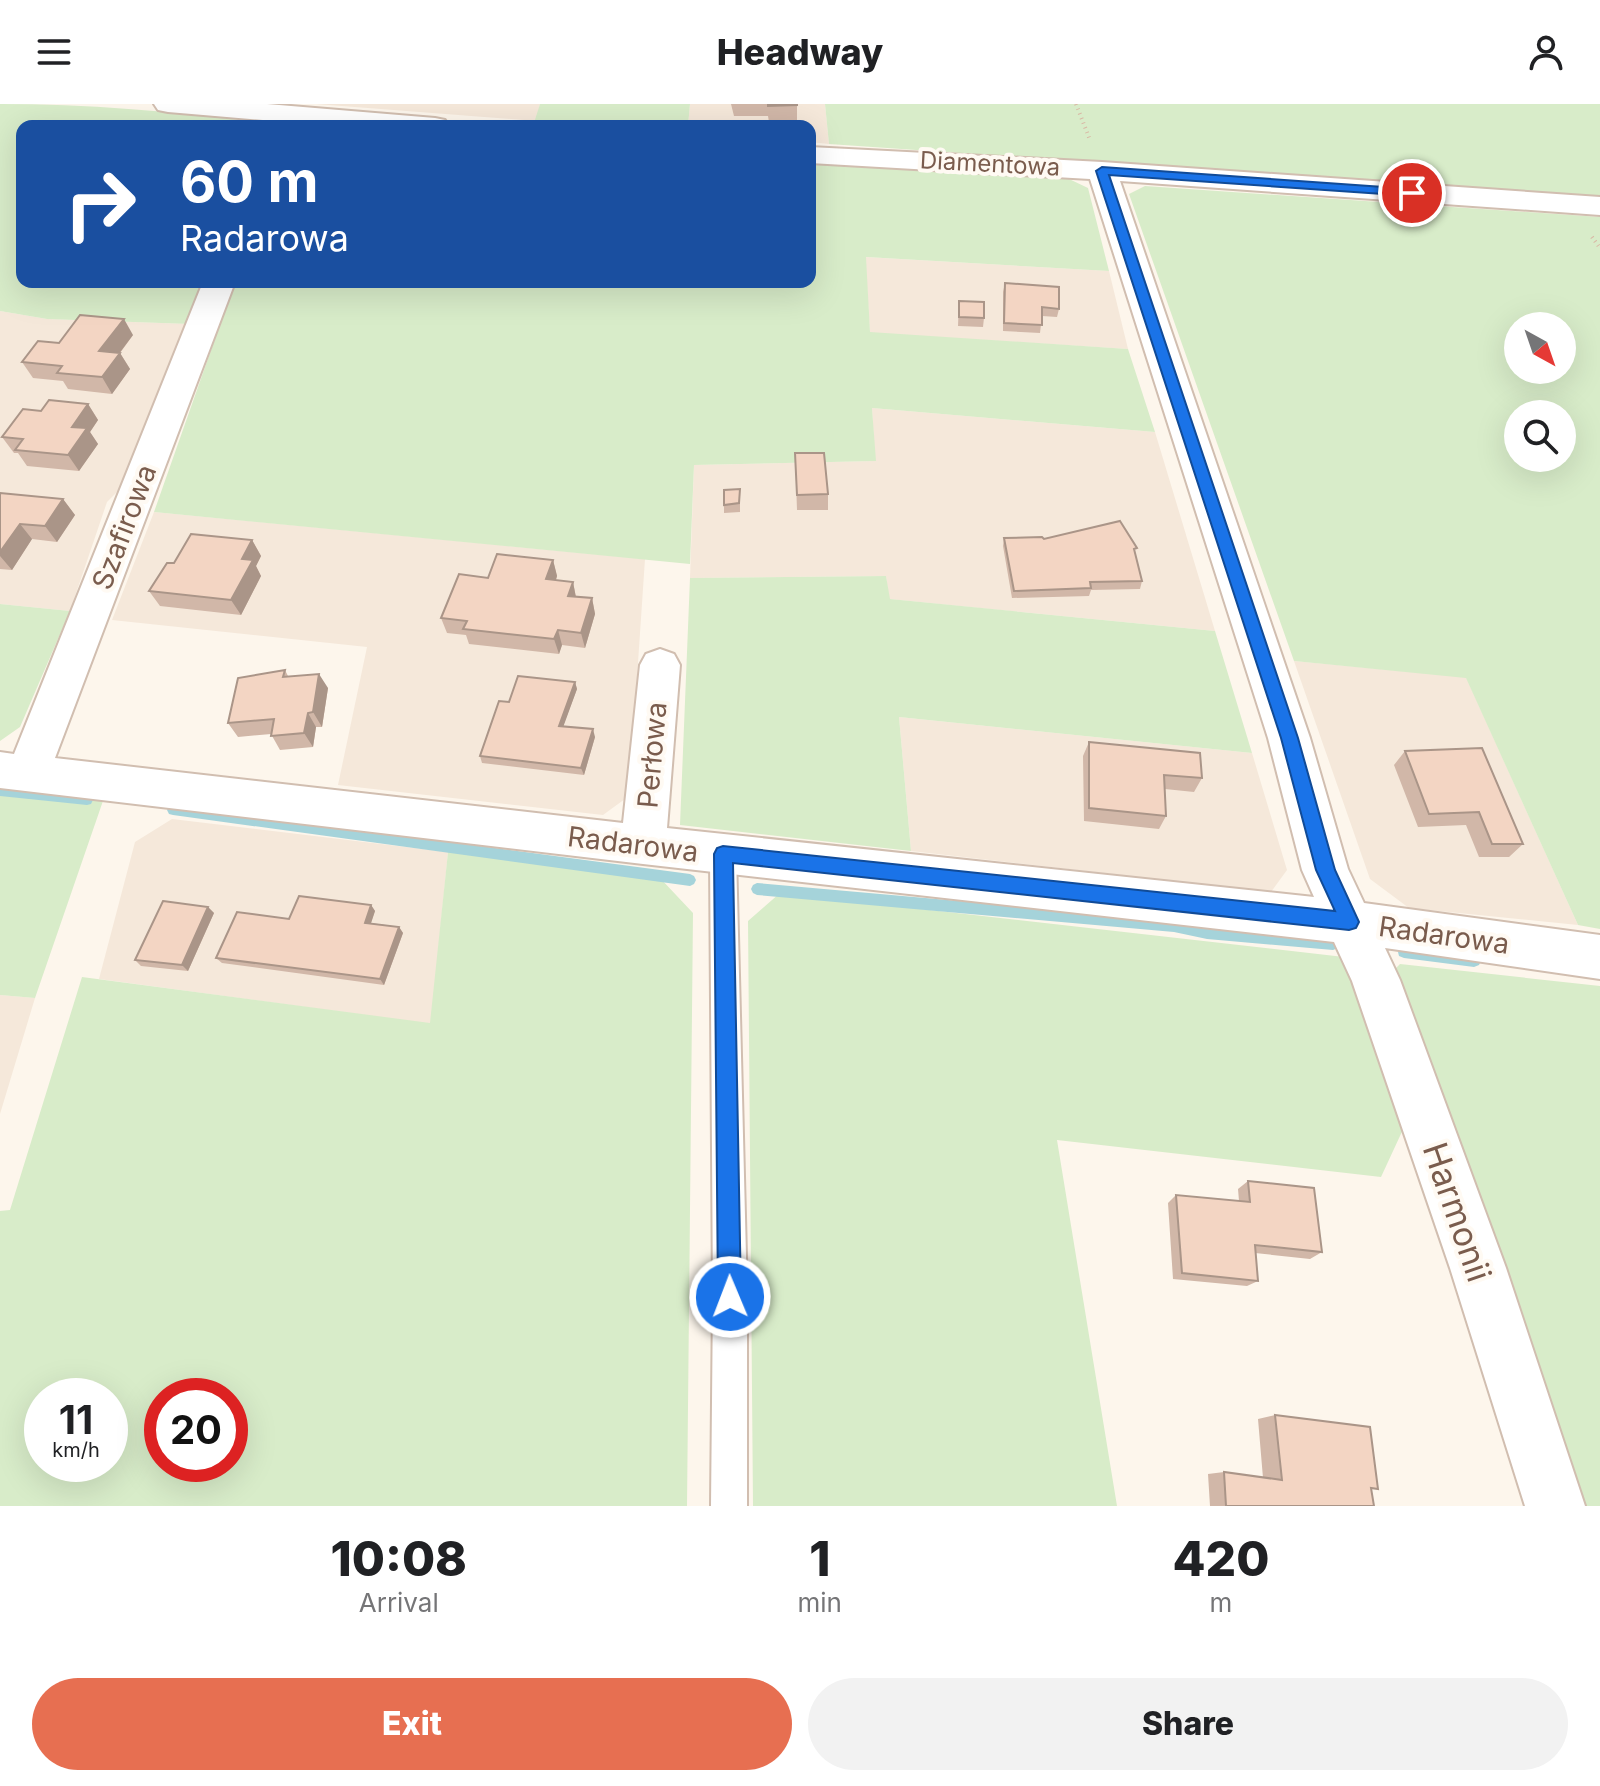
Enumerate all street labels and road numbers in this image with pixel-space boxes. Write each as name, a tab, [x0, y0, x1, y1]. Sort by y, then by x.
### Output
street label: Diamentowa	[919, 145, 1061, 182]
street label: Szafirowa	[85, 460, 163, 594]
street label: Perłowa	[630, 700, 674, 810]
street label: Radarowa	[566, 819, 700, 869]
street label: Radarowa	[1377, 909, 1511, 961]
street label: Harmonii	[1415, 1137, 1500, 1287]

